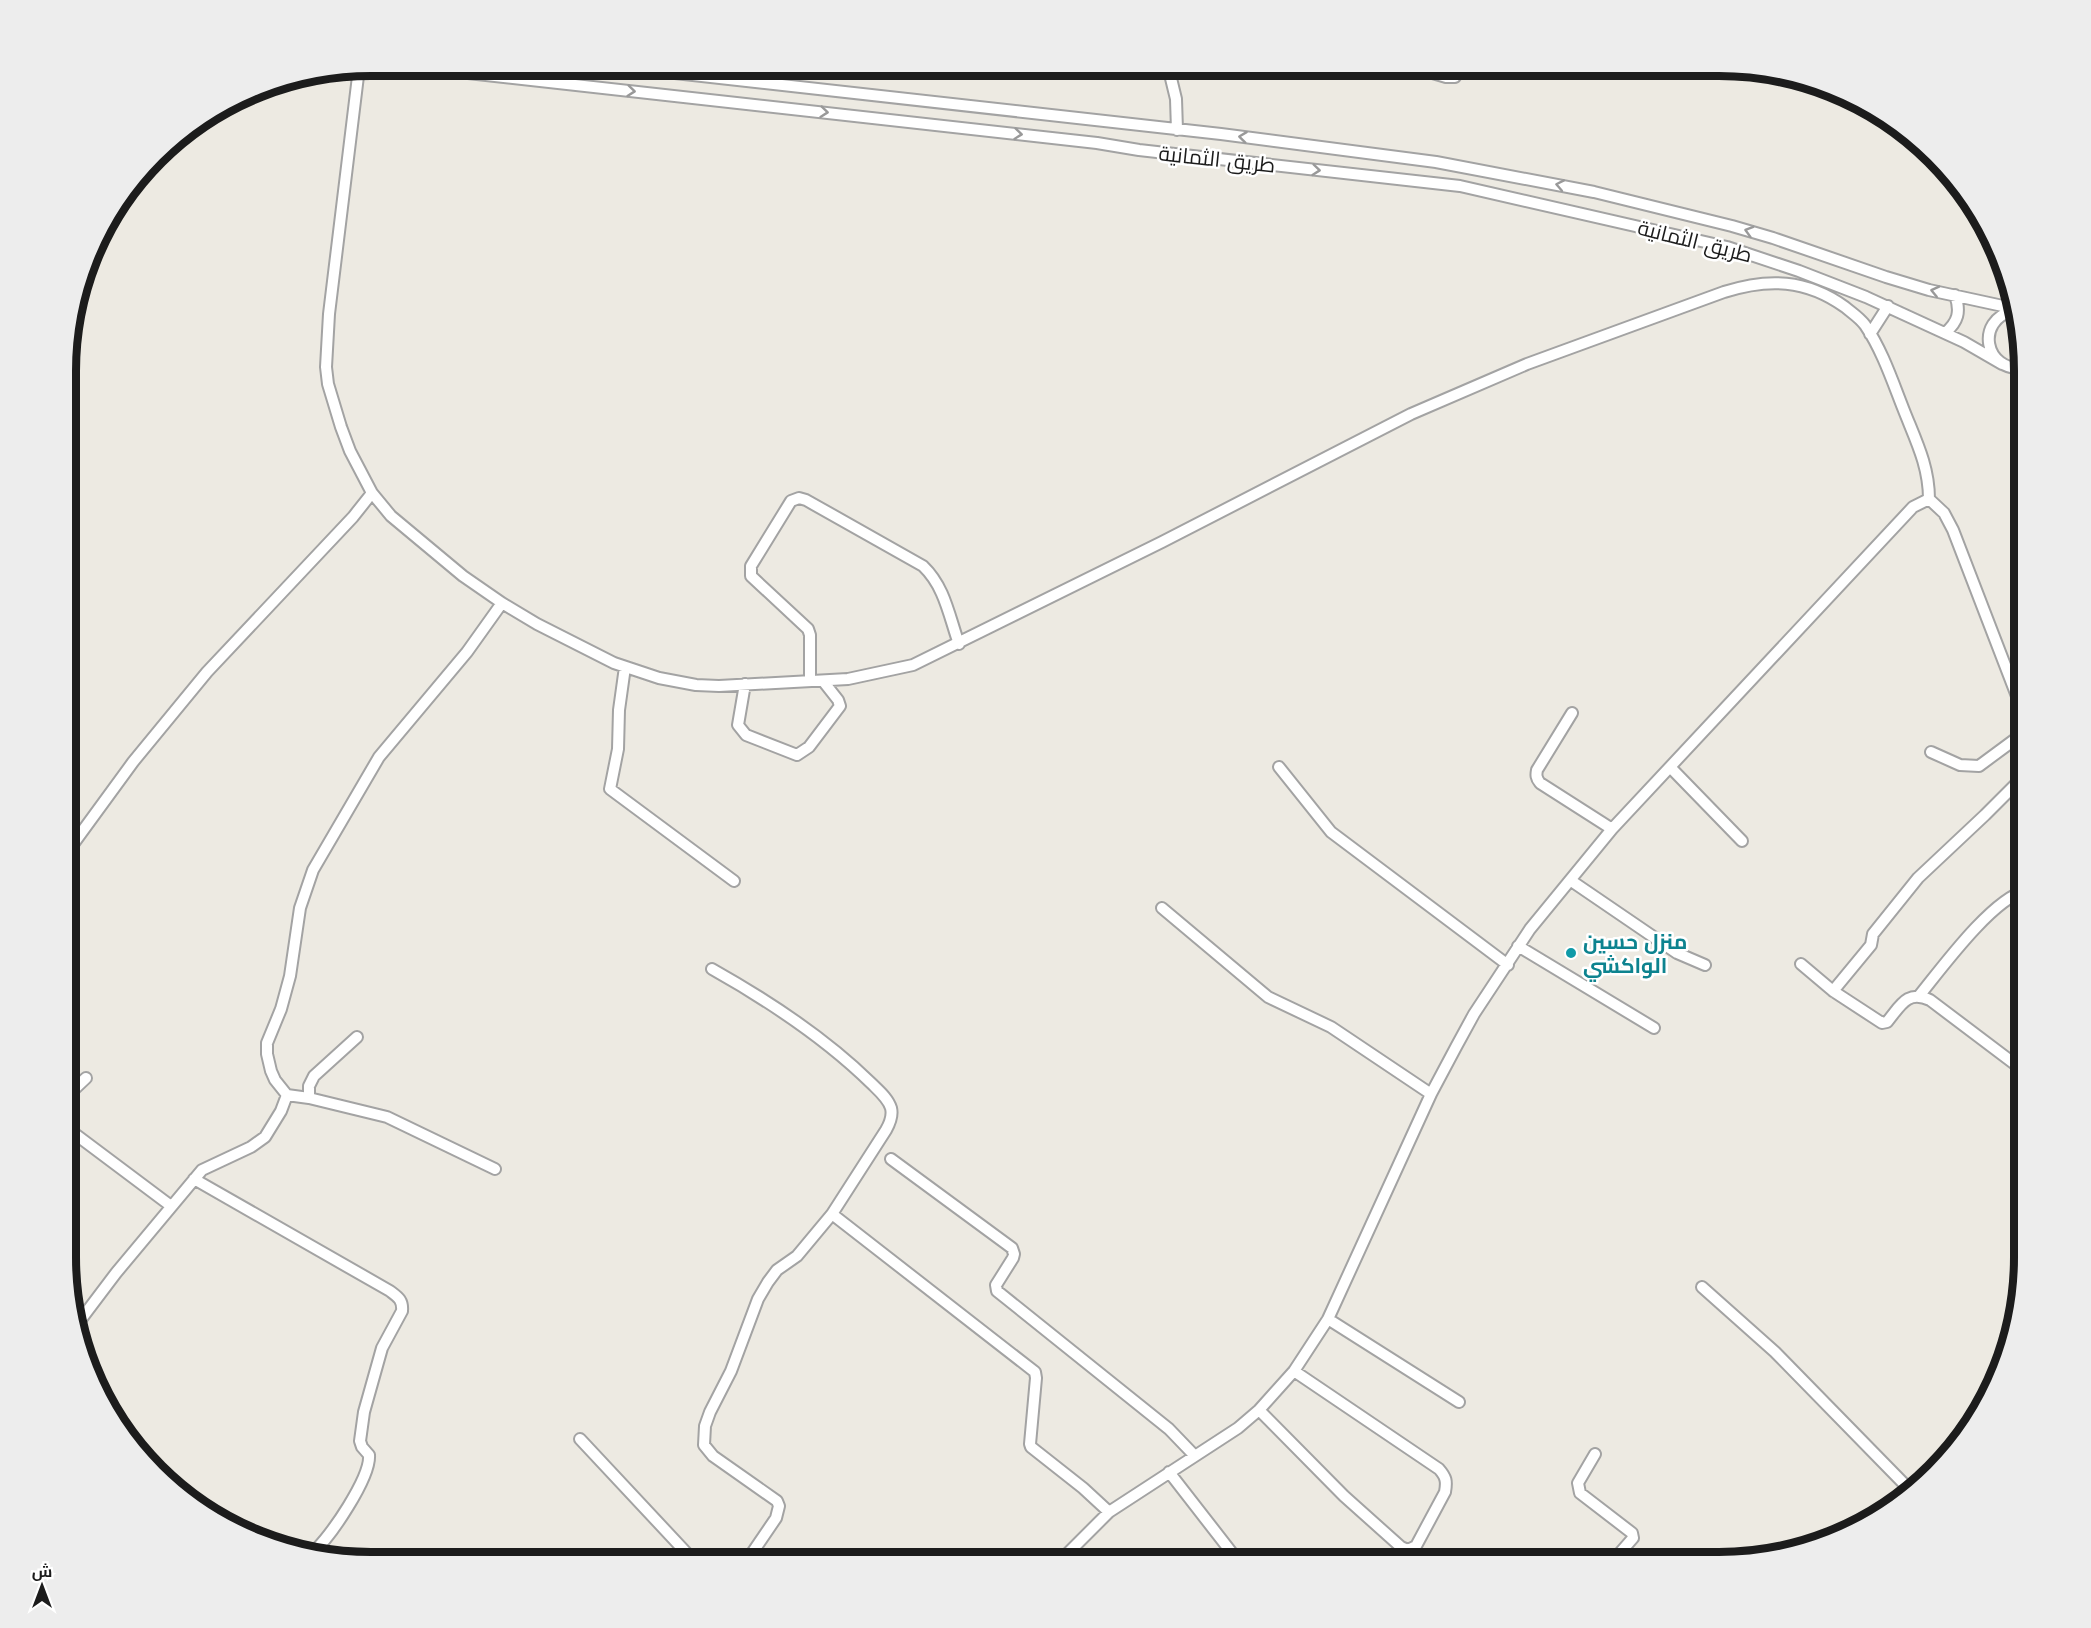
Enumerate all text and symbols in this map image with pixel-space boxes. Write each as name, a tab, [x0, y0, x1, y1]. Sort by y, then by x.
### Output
one-way arrow	[626, 84, 635, 97]
one-way arrow	[820, 106, 829, 118]
one-way arrow	[1013, 128, 1023, 140]
one-way arrow	[1238, 131, 1247, 144]
street label: طريق الثمانية	[1157, 140, 1277, 179]
one-way arrow	[1311, 163, 1320, 176]
one-way arrow	[1555, 179, 1565, 192]
street label: طريق الثمانية	[1635, 215, 1755, 268]
one-way arrow	[1744, 226, 1755, 238]
one-way arrow	[1930, 285, 1940, 298]
place label: منزل حسين الواكشي	[1583, 929, 1687, 982]
marker: منزل حسين الواكشي	[1564, 946, 1578, 960]
north arrow	[12, 1556, 72, 1616]
text: ش	[32, 1562, 52, 1581]

